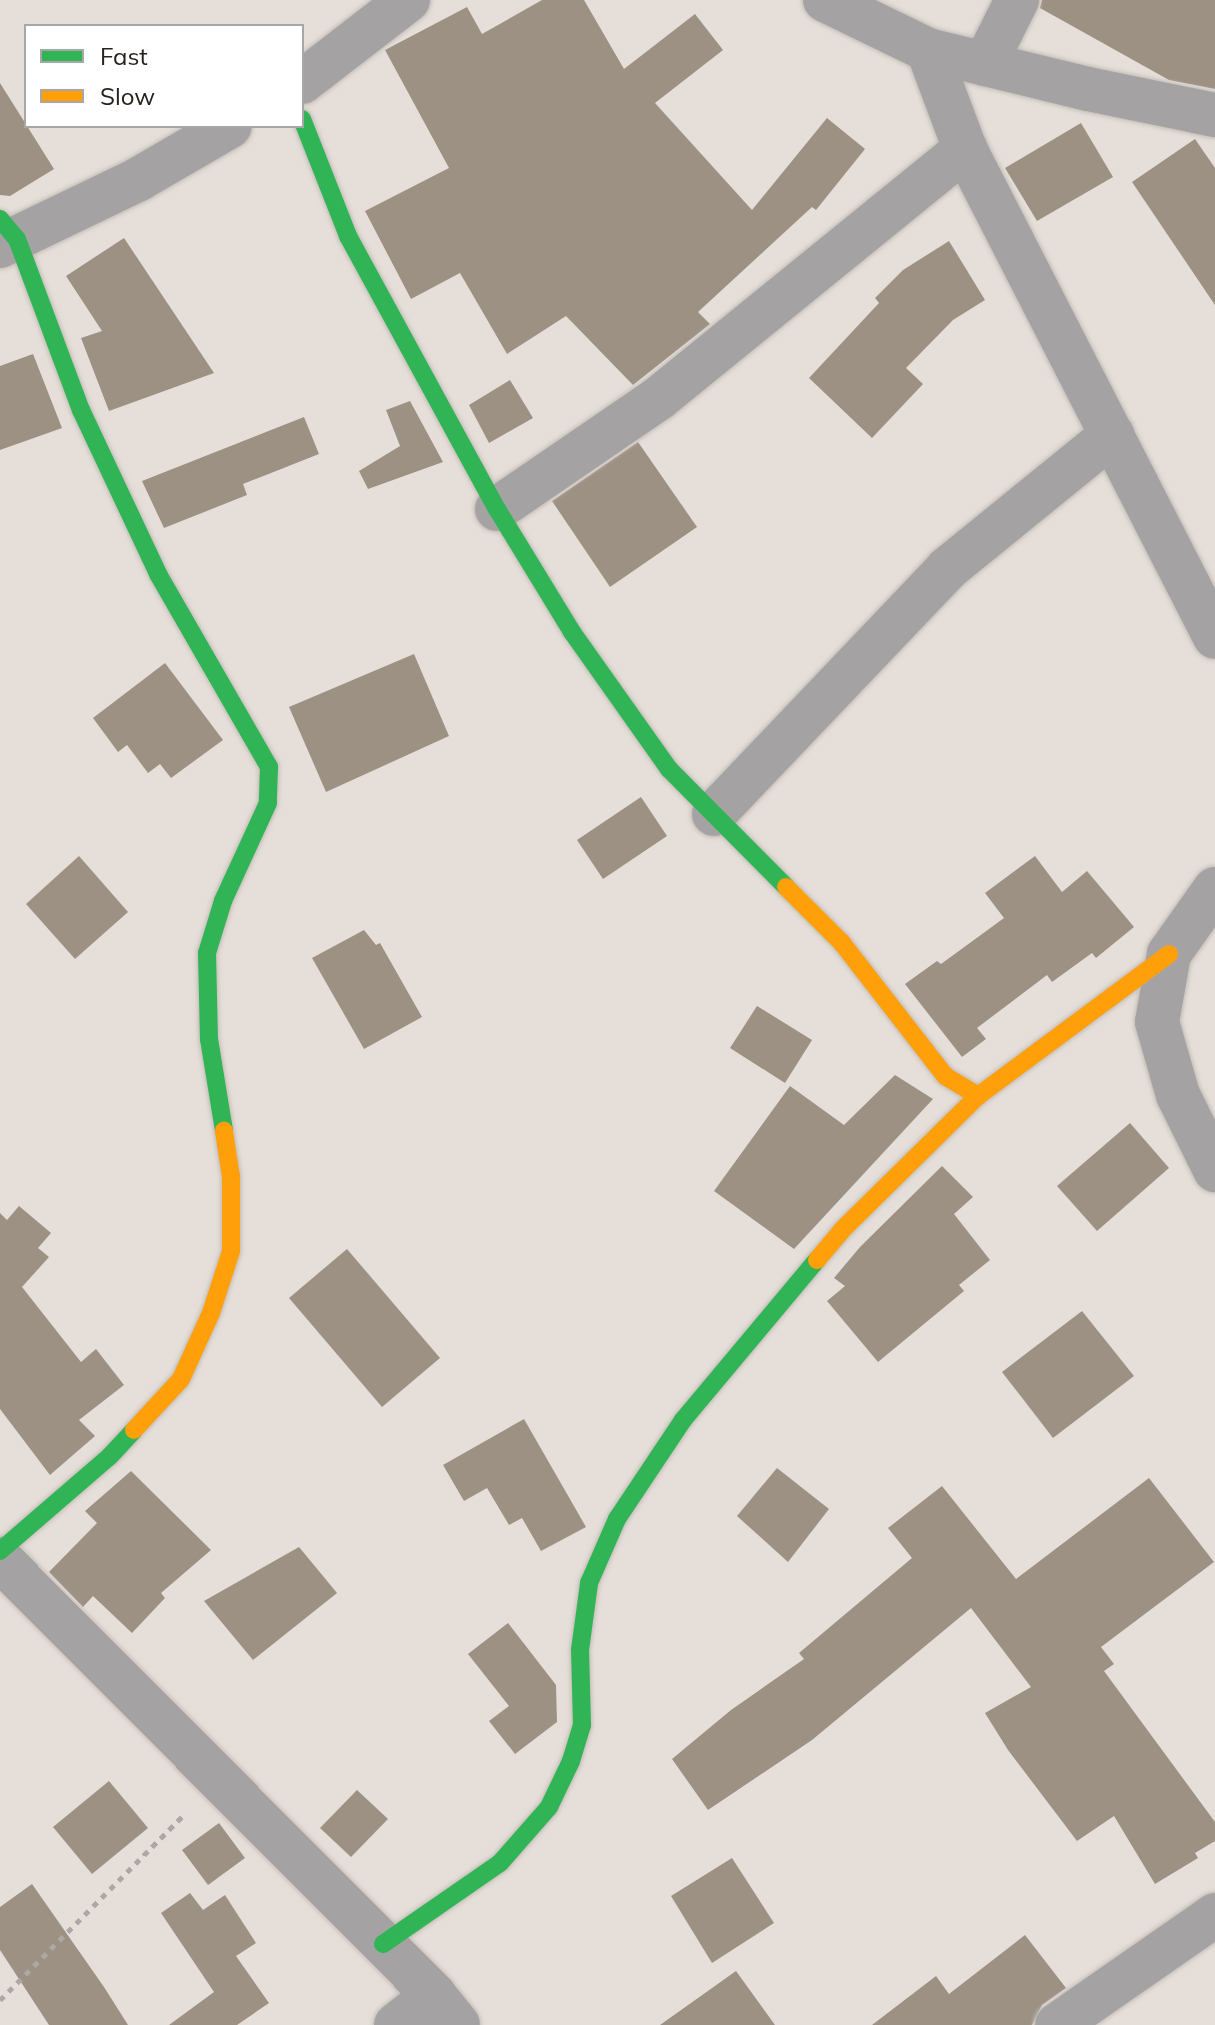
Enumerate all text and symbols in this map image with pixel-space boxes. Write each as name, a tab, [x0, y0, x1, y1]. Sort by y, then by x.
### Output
legend	[24, 24, 304, 128]
text: Fast	[100, 41, 148, 71]
text: Slow	[100, 81, 155, 111]

